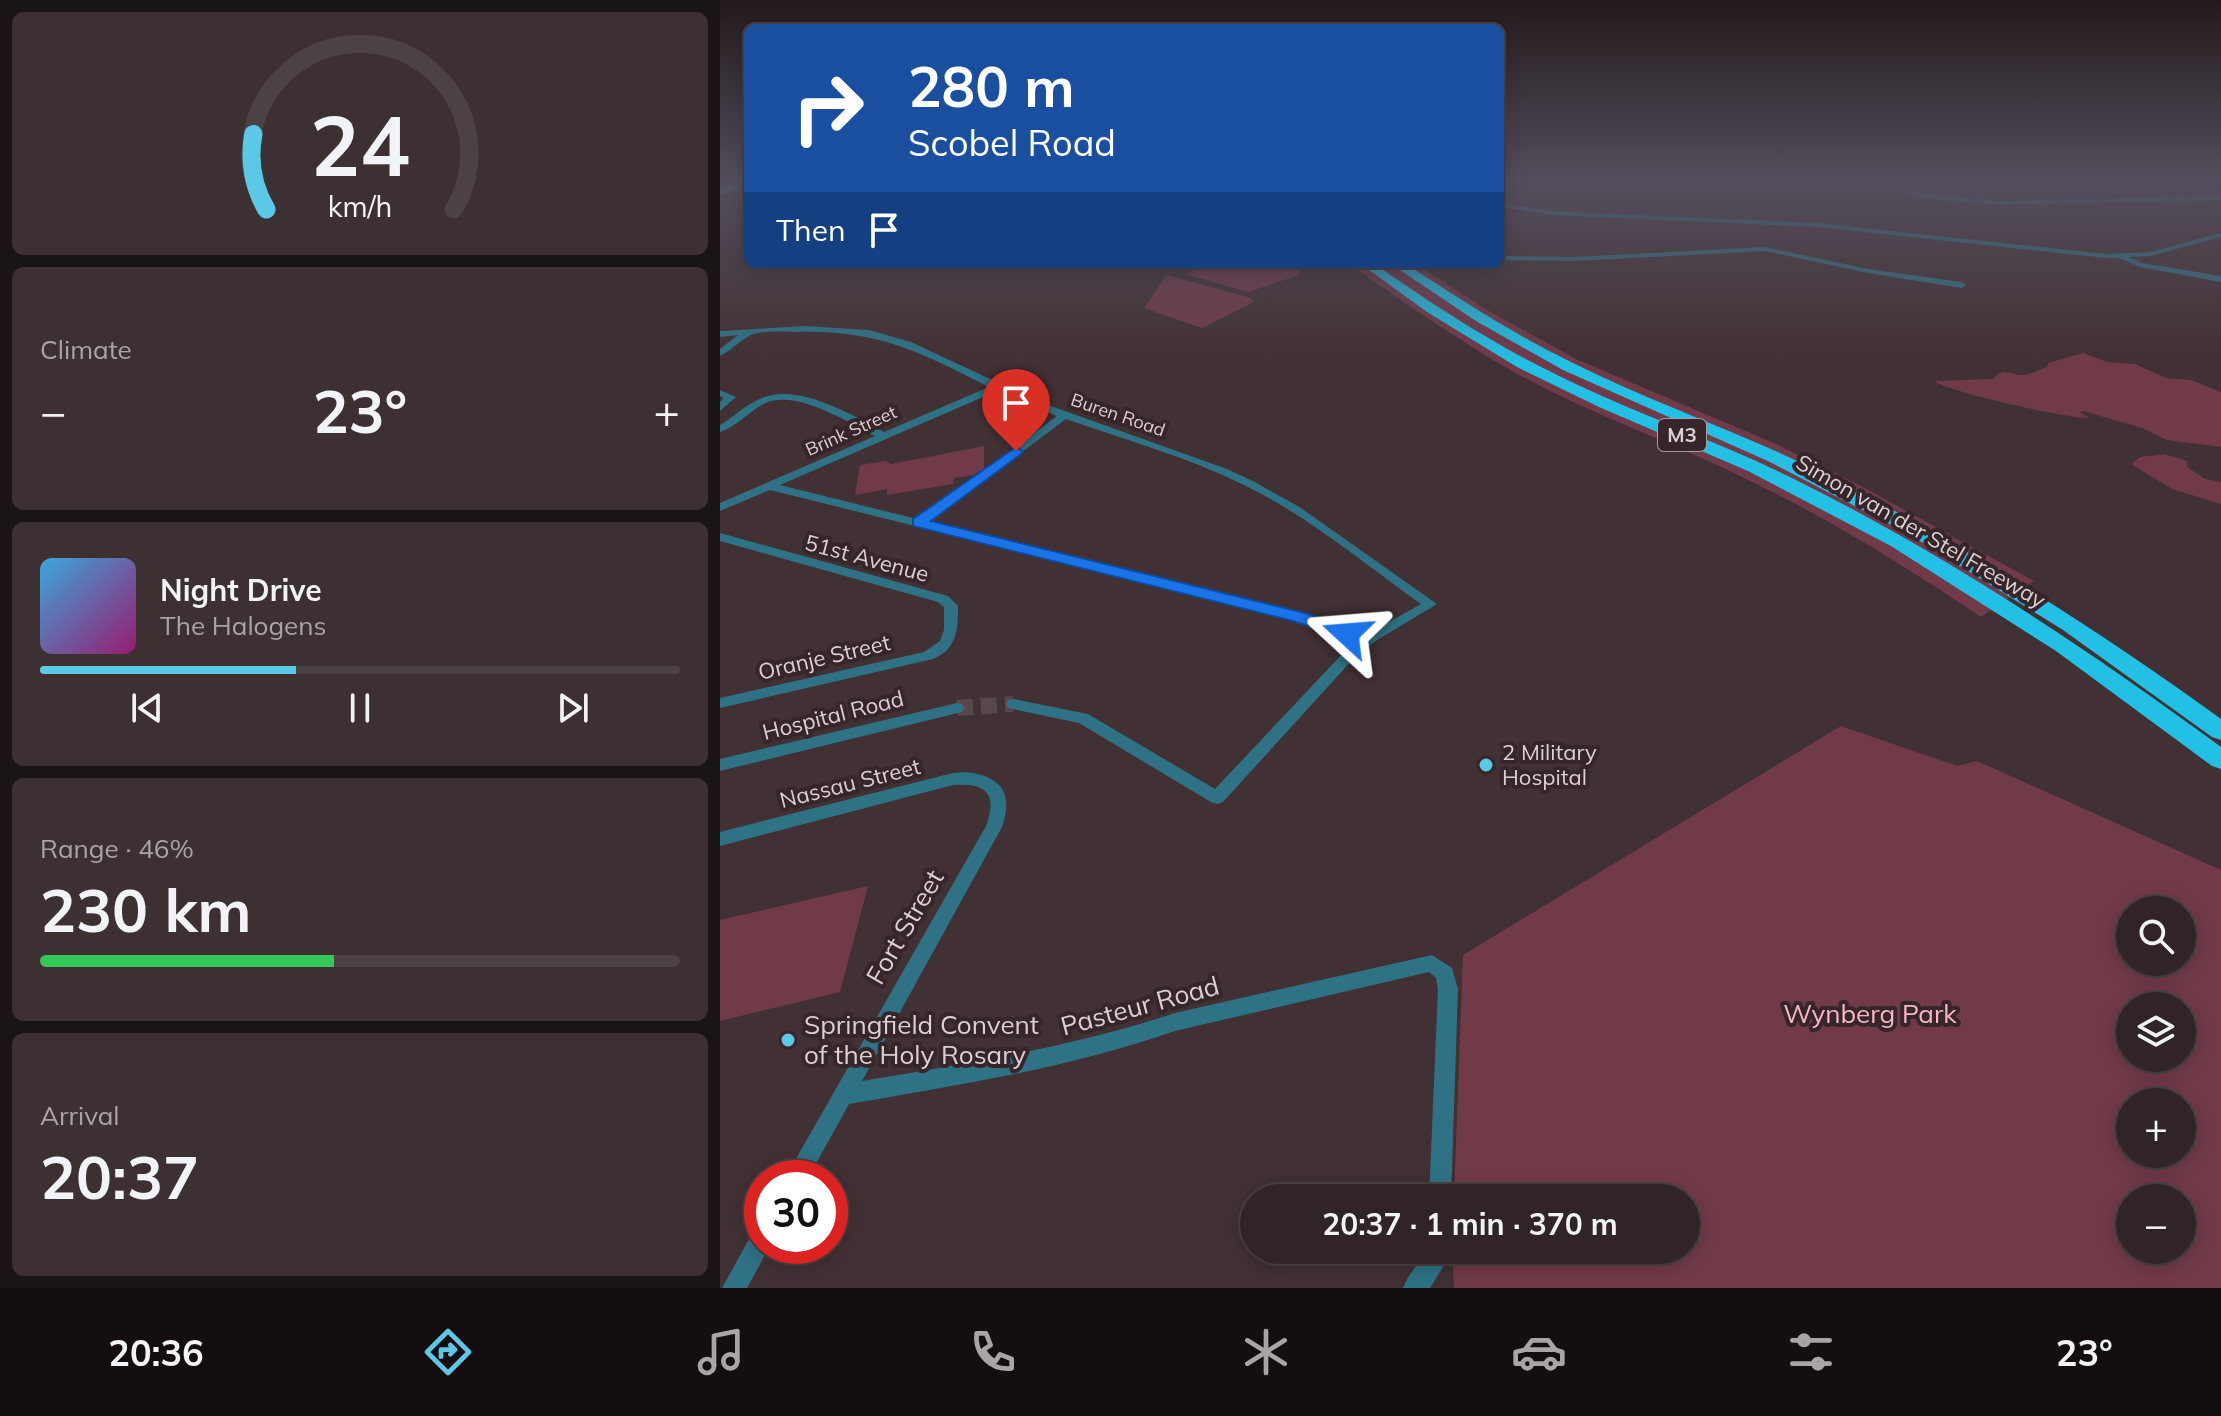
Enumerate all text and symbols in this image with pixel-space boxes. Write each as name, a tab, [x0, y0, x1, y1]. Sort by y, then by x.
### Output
text: 280 m	[908, 51, 1075, 121]
icon: right	[776, 56, 880, 160]
text: 24	[310, 91, 410, 196]
text: Scobel Road	[908, 120, 1116, 165]
text: km/h	[328, 188, 392, 224]
icon: arrive	[862, 208, 906, 252]
text: Then	[776, 211, 846, 249]
text: Climate	[40, 333, 132, 366]
pin	[982, 369, 1050, 451]
text: 23°	[313, 373, 407, 448]
icon: arrive	[994, 381, 1038, 425]
text: −	[40, 384, 66, 439]
text: +	[654, 384, 680, 439]
street label: Buren Road	[1068, 388, 1168, 441]
street label: Brink Street	[802, 400, 900, 461]
road number: M3	[1658, 419, 1706, 451]
street label: Simon van der Stel Freeway	[1791, 448, 2051, 614]
street label: 51st Avenue	[802, 528, 932, 588]
text: Night Drive	[160, 571, 322, 609]
position arrow	[1305, 592, 1389, 676]
text: The Halogens	[160, 609, 326, 642]
street label: Oranje Street	[755, 628, 893, 686]
street label: Hospital Road	[759, 684, 907, 746]
icon: previous	[125, 686, 169, 730]
icon: pause	[338, 686, 382, 730]
icon: next	[551, 686, 595, 730]
place label: 2 Military Hospital	[1502, 738, 1597, 791]
street label: Nassau Street	[777, 752, 924, 814]
marker: 2 Military Hospital	[1477, 756, 1495, 774]
text: Range · 46%	[40, 832, 194, 865]
street label: Fort Street	[859, 864, 951, 990]
text: 230 km	[40, 872, 252, 947]
map controls	[2116, 896, 2196, 1264]
button: search	[2116, 896, 2196, 976]
street label: Pasteur Road	[1057, 969, 1223, 1043]
button: layers	[2116, 992, 2196, 1072]
park label: Wynberg Park	[1783, 997, 1957, 1030]
place label: Springfield Convent of the Holy Rosary	[804, 1008, 1039, 1071]
marker: Springfield Convent of the Holy Rosary	[779, 1031, 797, 1049]
button: +	[2116, 1088, 2196, 1168]
text: Arrival	[40, 1099, 120, 1132]
text: 20:37	[40, 1139, 199, 1214]
speed limit sign: 30	[744, 1160, 848, 1264]
button: −	[2116, 1184, 2196, 1264]
text: 20:37 · 1 min · 370 m	[1322, 1205, 1618, 1243]
icon: directions	[420, 1324, 476, 1380]
icon: music	[693, 1324, 749, 1380]
icon: phone	[965, 1324, 1021, 1380]
icon: climate	[1238, 1324, 1294, 1380]
icon: car	[1511, 1324, 1567, 1380]
icon: filters	[1783, 1324, 1839, 1380]
text: 20:36	[108, 1330, 204, 1375]
text: 23°	[2056, 1330, 2113, 1375]

